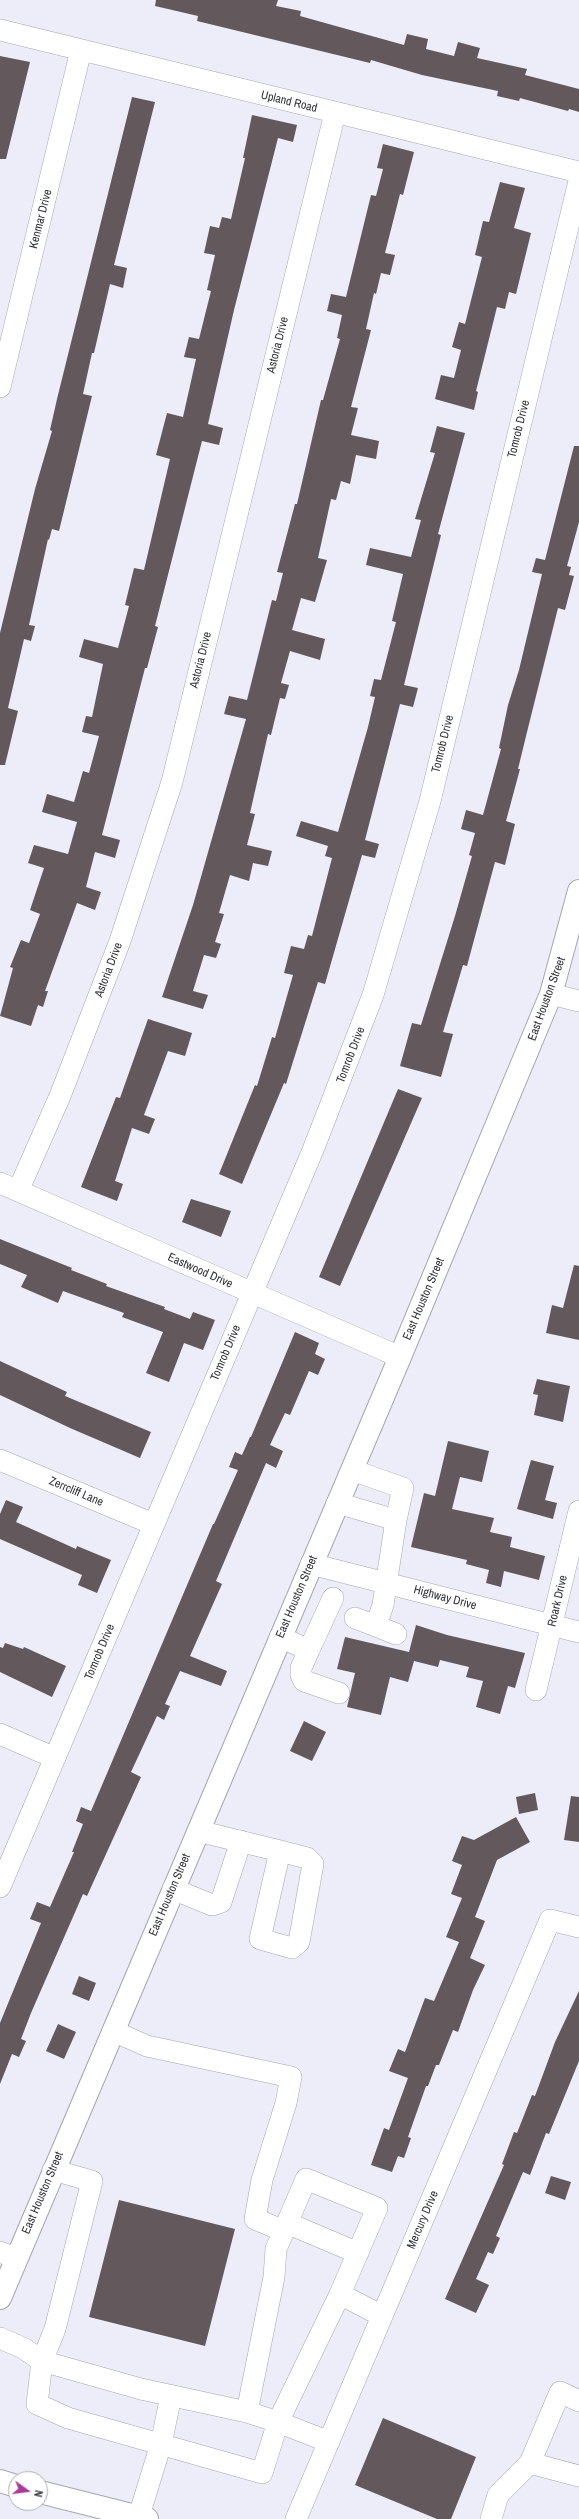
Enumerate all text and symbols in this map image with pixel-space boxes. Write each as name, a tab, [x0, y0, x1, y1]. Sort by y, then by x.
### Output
street label: Upland Road	[259, 88, 319, 116]
street label: Kenmar Drive	[27, 188, 55, 250]
street label: Astoria Drive	[264, 315, 292, 375]
street label: Tomrob Drive	[505, 399, 533, 459]
street label: Astoria Drive	[187, 630, 215, 690]
street label: Tomrob Drive	[429, 714, 457, 774]
street label: Astoria Drive	[92, 941, 126, 999]
street label: East Houston Street	[525, 955, 569, 1043]
street label: Tomrob Drive	[334, 1025, 368, 1085]
street label: Eastwood Drive	[165, 1250, 235, 1292]
street label: East Houston Street	[400, 1256, 448, 1342]
street label: Tomrob Drive	[208, 1323, 244, 1383]
street label: Zerrcliff Lane	[47, 1474, 105, 1510]
street label: East Houston Street	[273, 1554, 321, 1640]
street label: Roark Drive	[545, 1574, 571, 1628]
street label: Highway Drive	[412, 1583, 478, 1613]
street label: Tomrob Drive	[82, 1622, 118, 1682]
street label: East Houston Street	[146, 1852, 194, 1938]
street label: East Houston Street	[19, 2150, 67, 2236]
street label: Mercury Drive	[404, 2189, 442, 2251]
north arrow	[8, 2471, 48, 2511]
text: N	[31, 2489, 46, 2499]

